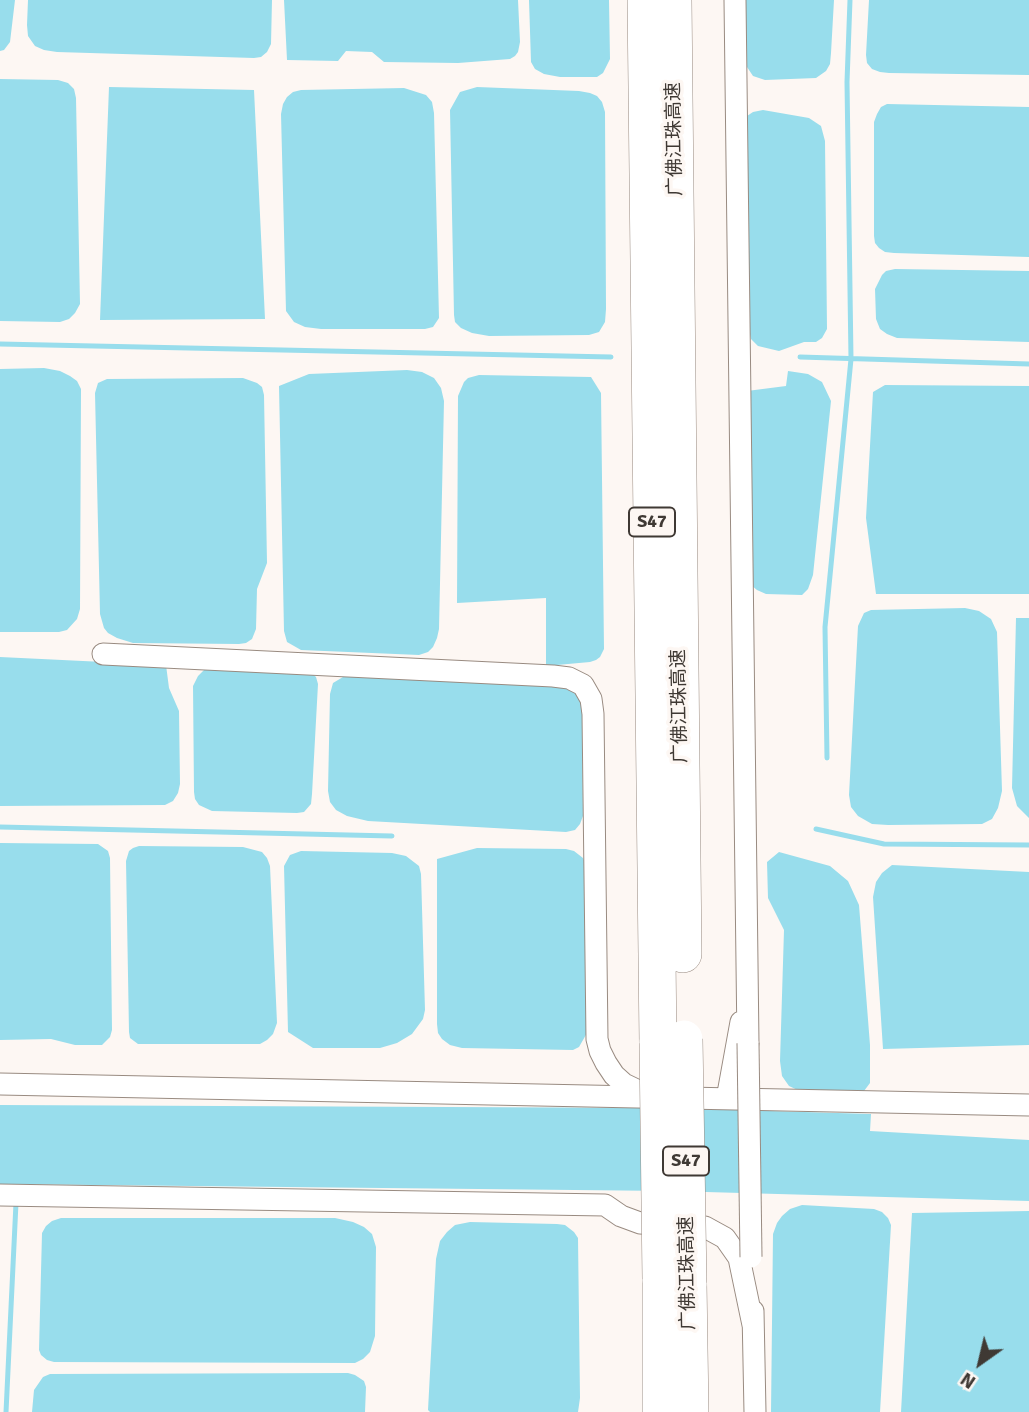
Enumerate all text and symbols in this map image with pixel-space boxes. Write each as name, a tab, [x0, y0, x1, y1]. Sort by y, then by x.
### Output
street label: 广佛江珠高速	[663, 82, 687, 196]
road number: S47	[629, 508, 675, 536]
street label: 广佛江珠高速	[668, 649, 692, 763]
road number: S47	[663, 1146, 709, 1176]
street label: 广佛江珠高速	[676, 1216, 700, 1330]
north arrow	[945, 1328, 1015, 1398]
text: N	[956, 1367, 980, 1394]

